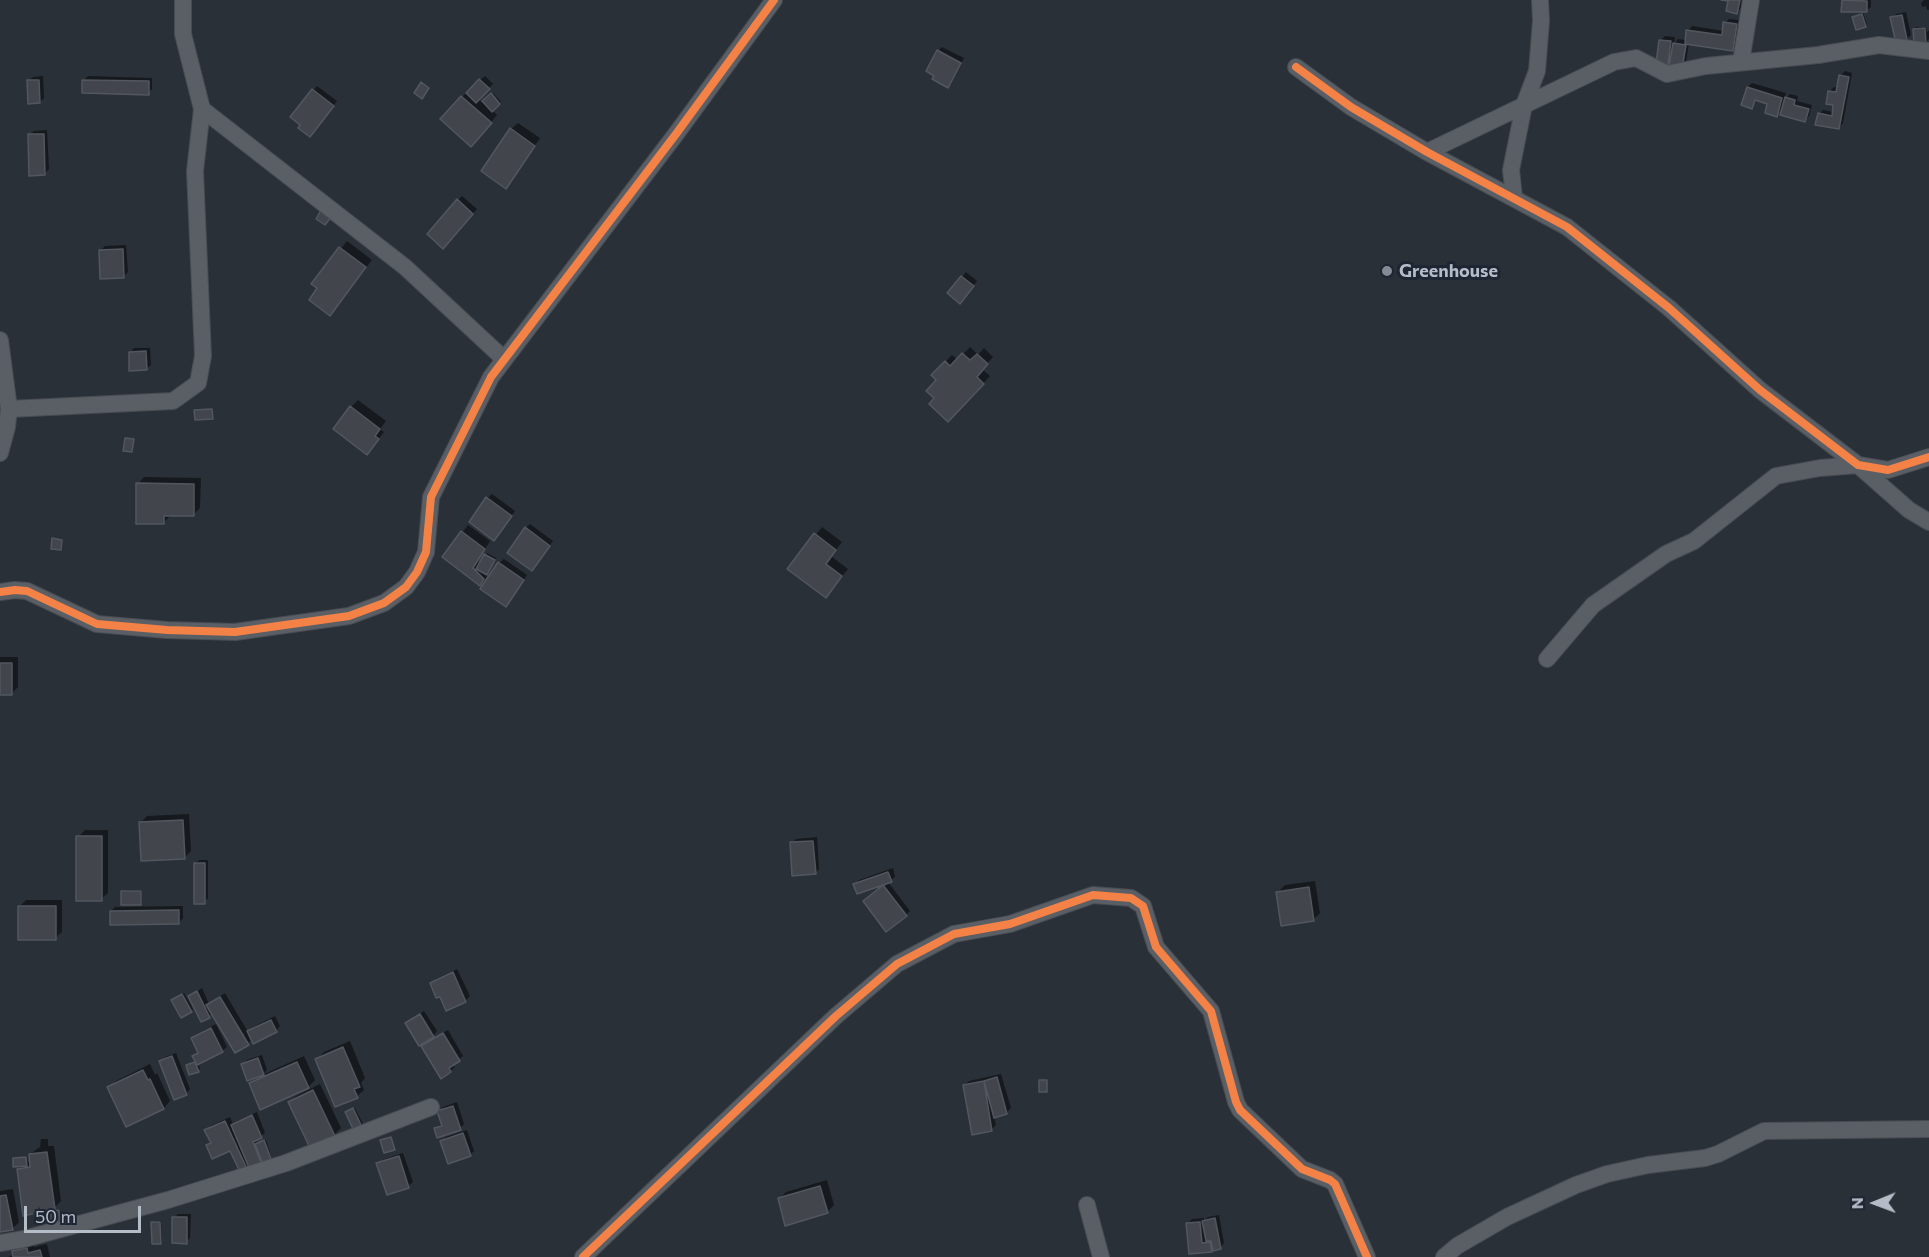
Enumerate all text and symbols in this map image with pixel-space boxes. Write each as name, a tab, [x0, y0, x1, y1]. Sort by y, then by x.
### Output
place label: Greenhouse	[1399, 260, 1498, 282]
marker: Greenhouse	[1380, 264, 1394, 278]
north arrow	[1845, 1173, 1905, 1233]
scale bar	[27, 1194, 144, 1232]
text: N	[1847, 1197, 1866, 1209]
text: 50 m	[35, 1205, 76, 1227]

